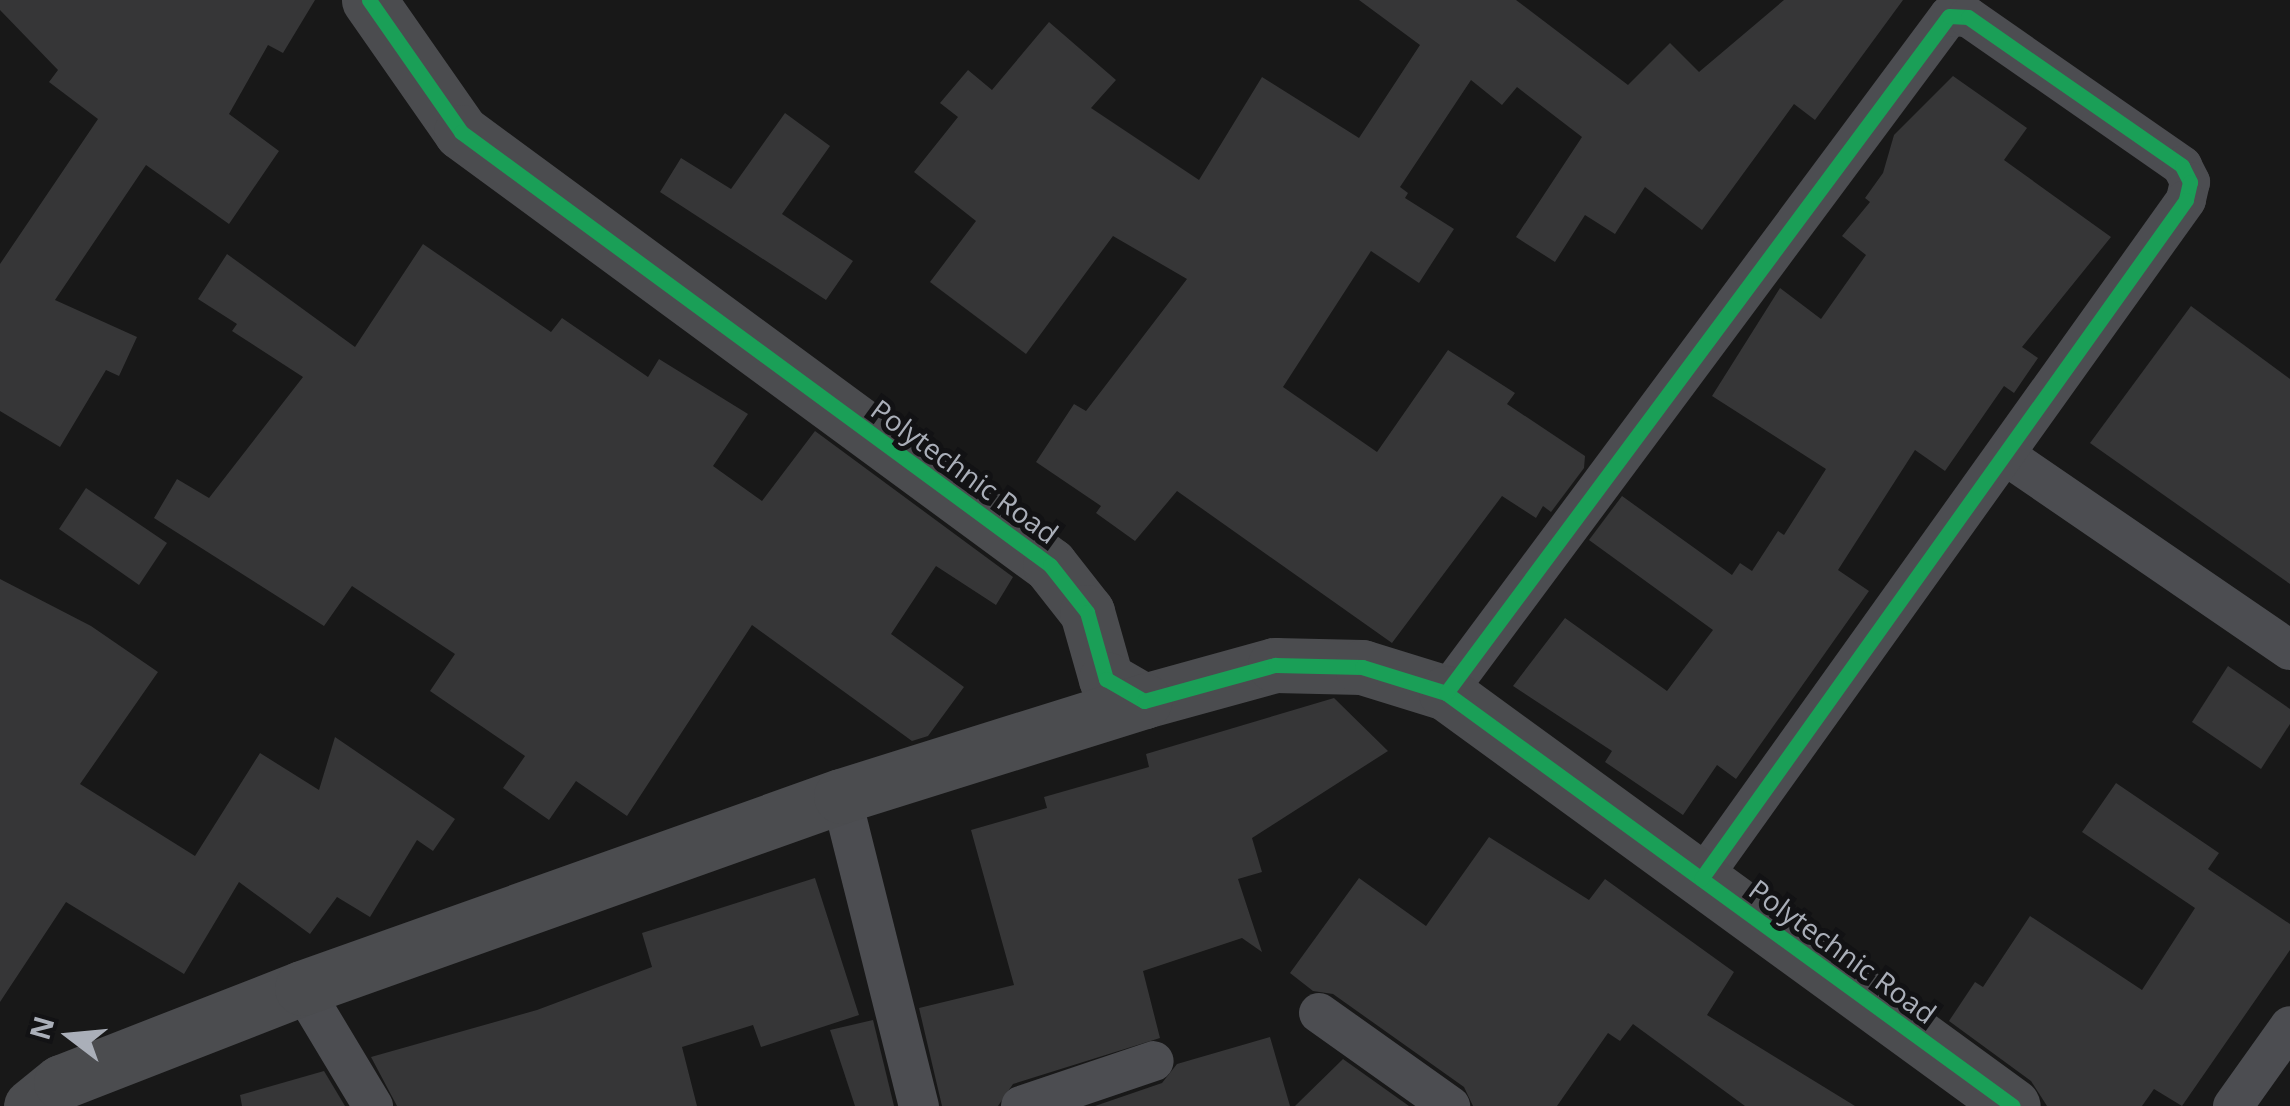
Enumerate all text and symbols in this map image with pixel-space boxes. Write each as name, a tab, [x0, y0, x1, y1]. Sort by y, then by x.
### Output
street label: Polytechnic Road	[865, 392, 1065, 550]
street label: Polytechnic Road	[1743, 872, 1943, 1030]
north arrow	[20, 986, 120, 1086]
text: N	[20, 1012, 63, 1044]

